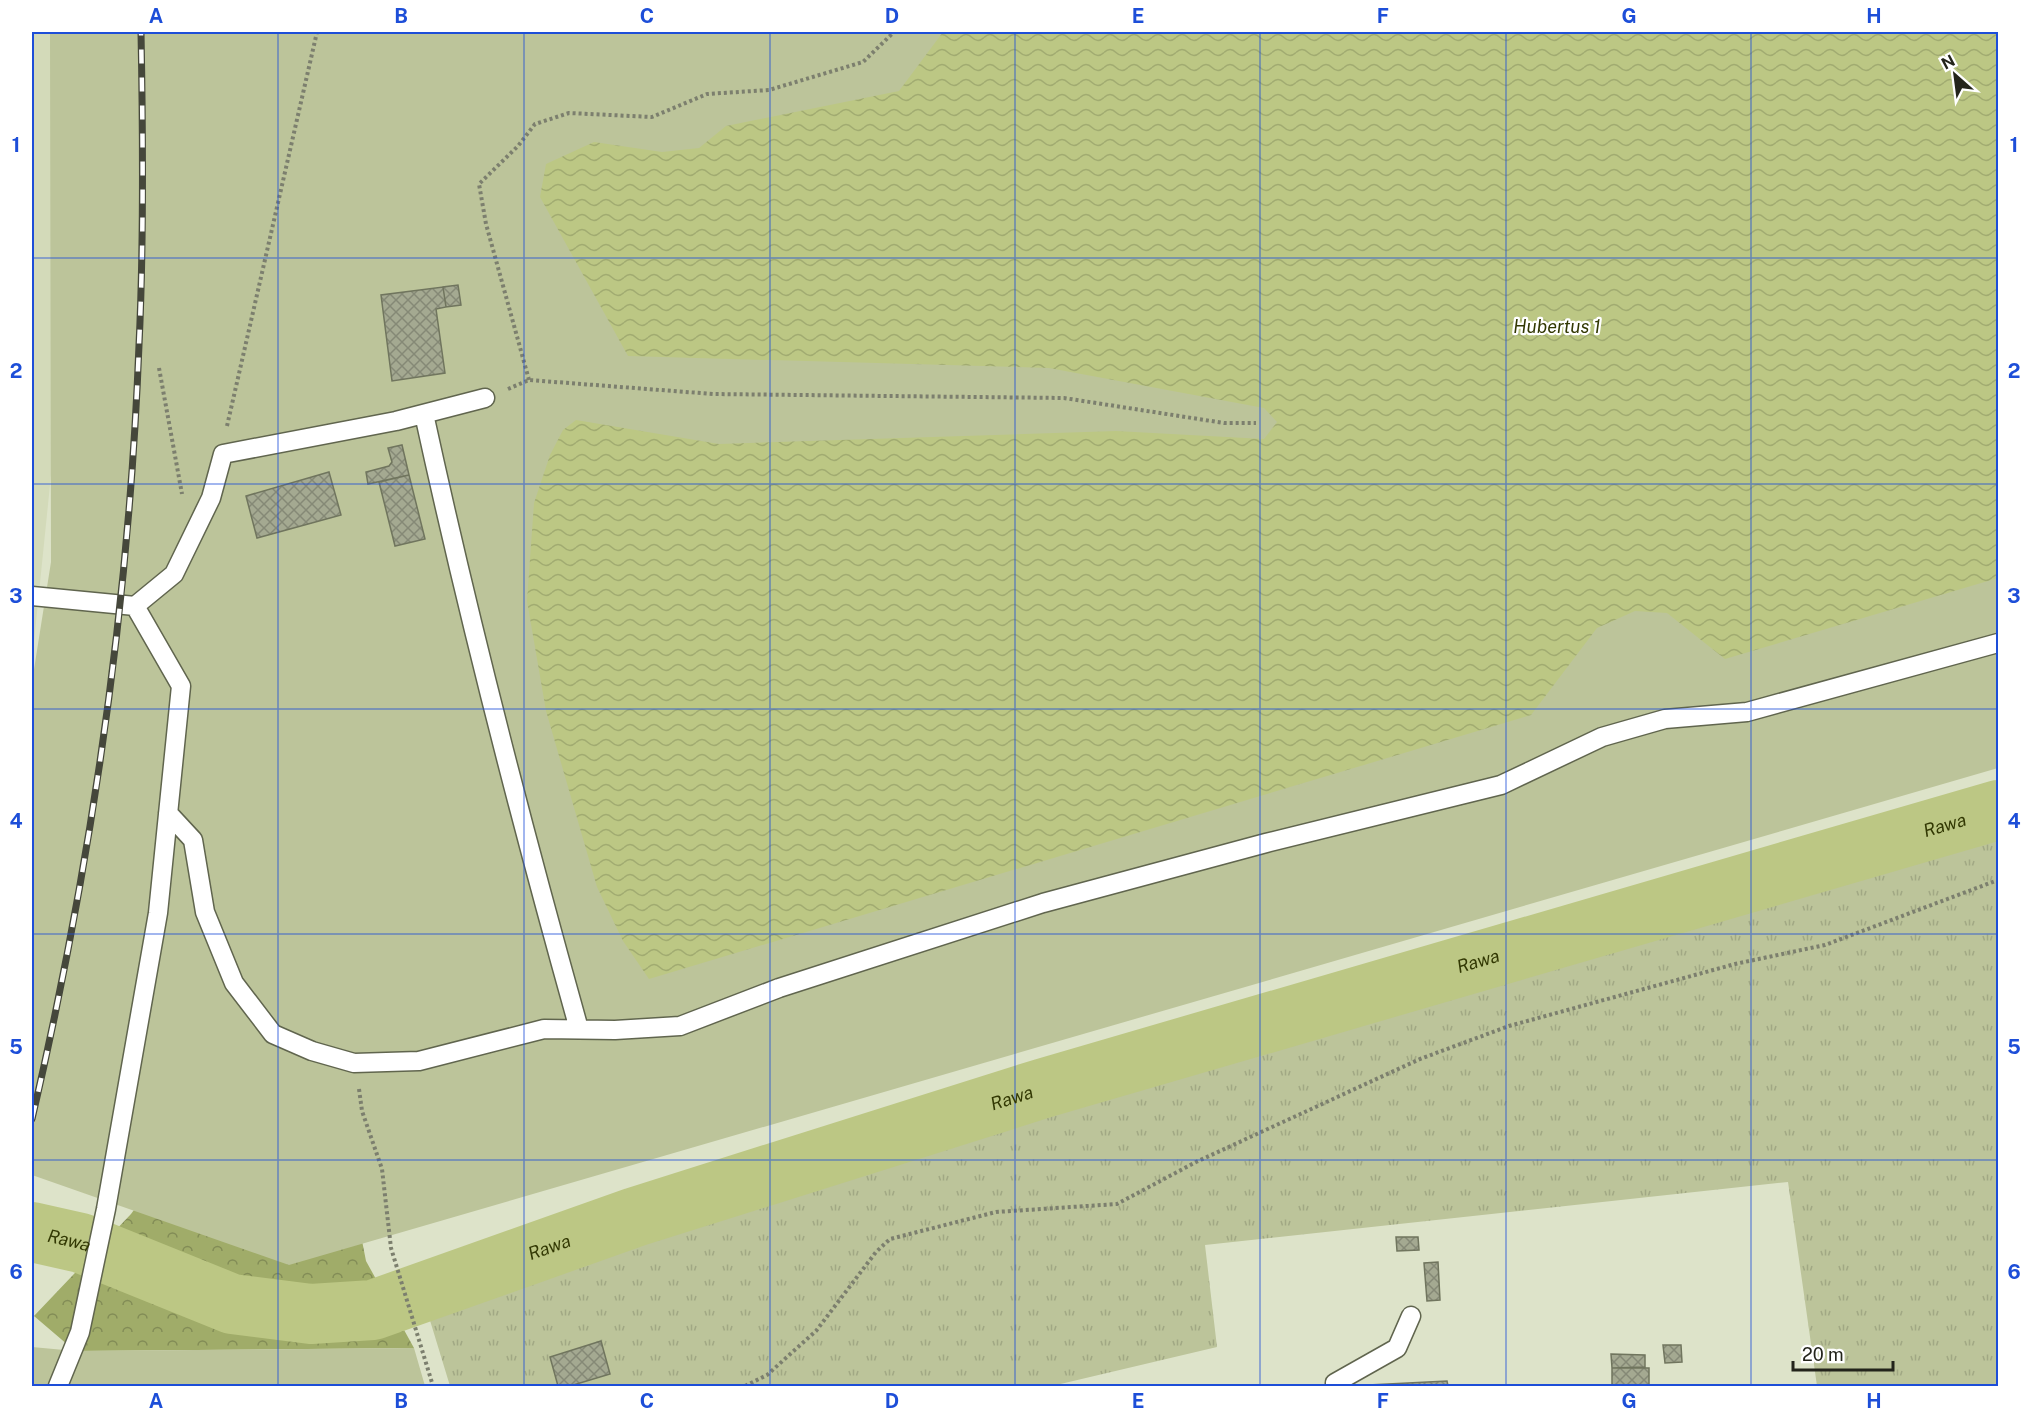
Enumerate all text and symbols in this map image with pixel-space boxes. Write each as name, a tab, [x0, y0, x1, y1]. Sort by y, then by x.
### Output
text: A	[149, 4, 163, 28]
text: B	[394, 4, 408, 28]
text: C	[640, 4, 654, 28]
text: D	[885, 4, 899, 28]
text: E	[1132, 4, 1144, 28]
text: F	[1377, 4, 1389, 28]
text: G	[1621, 4, 1637, 28]
text: H	[1866, 4, 1882, 28]
north arrow	[1925, 45, 1985, 105]
text: N	[1938, 51, 1958, 74]
text: 1	[12, 133, 20, 157]
text: 1	[2010, 133, 2018, 157]
water label: Hubertus 1	[1513, 316, 1601, 337]
text: 2	[10, 359, 22, 383]
text: 2	[2008, 359, 2020, 383]
text: 3	[9, 584, 23, 608]
text: 3	[2007, 584, 2021, 608]
text: 4	[9, 809, 23, 833]
water label: Rawa	[1921, 809, 1969, 841]
text: 4	[2007, 809, 2021, 833]
water label: Rawa	[1454, 945, 1502, 977]
text: 5	[9, 1035, 23, 1059]
text: 5	[2007, 1035, 2021, 1059]
water label: Rawa	[988, 1081, 1036, 1114]
water label: Rawa	[46, 1225, 94, 1256]
water label: Rawa	[525, 1230, 573, 1264]
text: 6	[9, 1260, 23, 1284]
text: 6	[2007, 1260, 2021, 1284]
scale bar	[1793, 1334, 1894, 1372]
text: 20 m	[1802, 1344, 1844, 1365]
text: A	[149, 1389, 163, 1413]
text: B	[394, 1389, 408, 1413]
text: C	[640, 1389, 654, 1413]
text: D	[885, 1389, 899, 1413]
text: E	[1132, 1389, 1144, 1413]
text: F	[1377, 1389, 1389, 1413]
text: G	[1621, 1389, 1637, 1413]
text: H	[1866, 1389, 1882, 1413]

